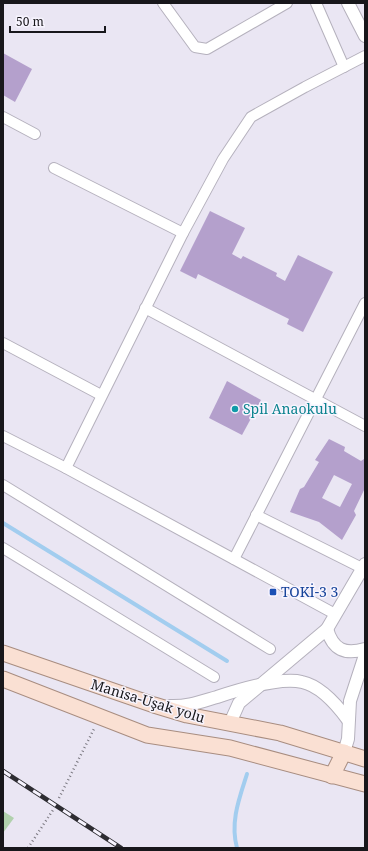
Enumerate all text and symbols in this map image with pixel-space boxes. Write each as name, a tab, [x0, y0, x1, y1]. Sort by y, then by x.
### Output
scale bar	[10, 8, 105, 34]
text: 50 m	[16, 13, 44, 30]
place label: Spil Anaokulu	[243, 399, 337, 418]
marker: Spil Anaokulu	[230, 404, 240, 414]
place label: TOKİ-3 3	[281, 582, 338, 601]
marker: TOKİ-3 3	[268, 587, 278, 597]
street label: Manisa-Uşak yolu	[89, 674, 208, 727]

